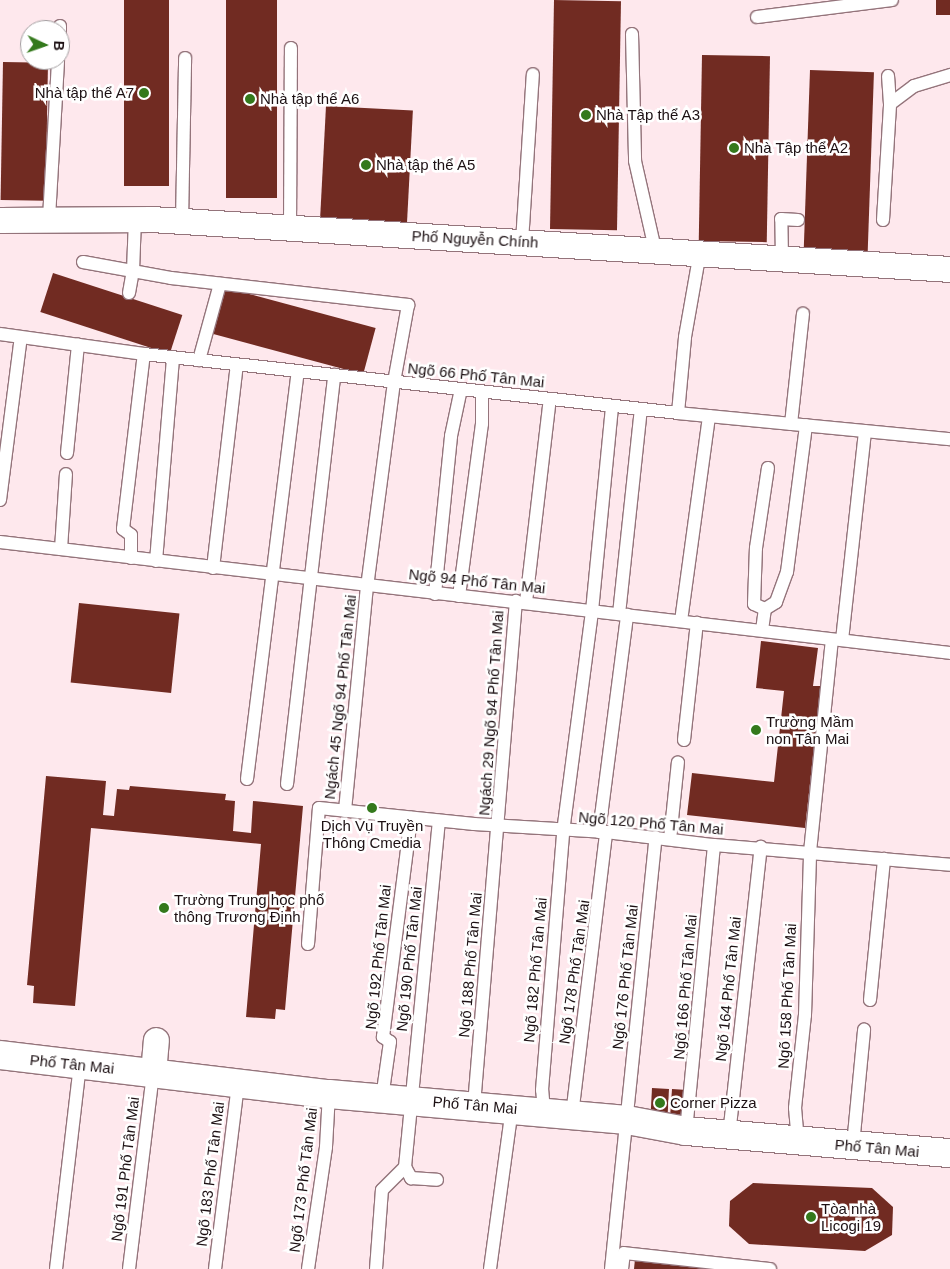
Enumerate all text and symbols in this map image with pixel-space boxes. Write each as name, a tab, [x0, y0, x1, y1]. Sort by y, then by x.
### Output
north arrow	[20, 20, 70, 70]
text: B	[51, 40, 67, 51]
place label: Nhà tập thể A7	[34, 84, 134, 102]
marker: Nhà tập thể A7	[138, 87, 150, 99]
place label: Nhà tập thể A6	[260, 90, 360, 108]
marker: Nhà tập thể A6	[244, 93, 256, 105]
place label: Nhà Tập thể A3	[596, 106, 701, 124]
marker: Nhà Tập thể A3	[580, 109, 592, 121]
place label: Nhà Tập thể A2	[744, 139, 849, 157]
marker: Nhà Tập thể A2	[728, 142, 740, 154]
place label: Nhà tập thể A5	[376, 156, 476, 174]
marker: Nhà tập thể A5	[360, 159, 372, 171]
street label: Phố Nguyễn Chính	[411, 227, 539, 251]
street label: Ngõ 66 Phố Tân Mai	[407, 359, 545, 391]
street label: Ngõ 94 Phố Tân Mai	[408, 565, 546, 597]
street label: Ngách 45 Ngõ 94 Phố Tân Mai	[320, 594, 360, 800]
street label: Ngách 29 Ngõ 94 Phố Tân Mai	[475, 610, 507, 816]
place label: Trường Mầm non Tân Mai	[766, 712, 854, 747]
marker: Trường Mầm non Tân Mai	[750, 724, 762, 736]
marker: Dịch Vụ Truyền Thông Cmedia	[366, 802, 378, 814]
street label: Ngõ 120 Phố Tân Mai	[578, 808, 724, 838]
place label: Dịch Vụ Truyền Thông Cmedia	[321, 816, 423, 851]
street label: Ngõ 192 Phố Tân Mai	[361, 883, 395, 1031]
street label: Ngõ 190 Phố Tân Mai	[392, 885, 426, 1033]
place label: Trường Trung học phổ thông Trương Định	[174, 890, 325, 925]
street label: Ngõ 188 Phố Tân Mai	[455, 892, 485, 1038]
street label: Ngõ 182 Phố Tân Mai	[520, 897, 550, 1043]
street label: Ngõ 178 Phố Tân Mai	[555, 898, 593, 1046]
marker: Trường Trung học phổ thông Trương Định	[158, 902, 170, 914]
street label: Ngõ 176 Phố Tân Mai	[608, 903, 642, 1051]
street label: Ngõ 166 Phố Tân Mai	[670, 914, 700, 1060]
street label: Ngõ 164 Phố Tân Mai	[711, 915, 745, 1063]
street label: Ngõ 158 Phố Tân Mai	[774, 923, 800, 1069]
street label: Phố Tân Mai	[29, 1051, 115, 1077]
street label: Phố Tân Mai	[432, 1092, 518, 1118]
place label: Corner Pizza	[670, 1094, 757, 1112]
street label: Ngõ 191 Phố Tân Mai	[107, 1095, 143, 1243]
marker: Corner Pizza	[654, 1097, 666, 1109]
street label: Ngõ 183 Phố Tân Mai	[192, 1100, 228, 1248]
street label: Ngõ 173 Phố Tân Mai	[285, 1106, 321, 1254]
street label: Phố Tân Mai	[834, 1135, 920, 1161]
place label: Tòa nhà Licogi 19	[821, 1199, 881, 1234]
marker: Tòa nhà Licogi 19	[805, 1211, 817, 1223]

